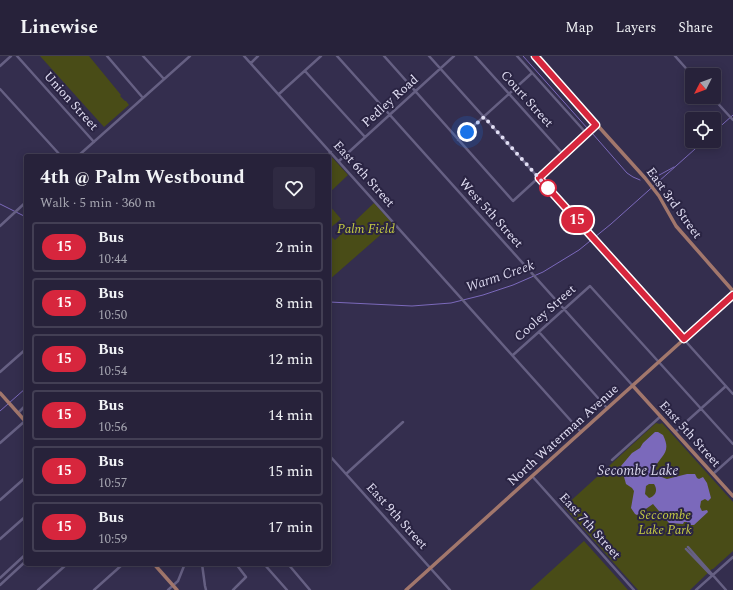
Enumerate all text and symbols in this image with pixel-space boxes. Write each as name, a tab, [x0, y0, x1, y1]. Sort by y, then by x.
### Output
text: Linewise	[20, 13, 98, 42]
text: Map	[565, 17, 594, 38]
text: Layers	[616, 17, 656, 38]
text: Share	[678, 17, 713, 38]
street label: Court Street	[496, 66, 558, 132]
street label: Union Street	[39, 67, 103, 135]
north arrow	[685, 68, 721, 104]
map controls	[685, 68, 721, 148]
street label: Pedley Road	[357, 70, 423, 132]
button: locate	[685, 112, 721, 148]
your location	[457, 122, 477, 142]
street label: East 6th Street	[328, 136, 400, 212]
text: 4th @ Palm Westbound	[40, 163, 245, 192]
street label: East 3rd Street	[641, 163, 707, 243]
button: heart	[273, 167, 315, 209]
street label: West 5th Street	[454, 174, 528, 253]
unlabelled marker	[539, 179, 557, 197]
text: Walk · 5 min · 360 m	[40, 193, 156, 213]
line badge: 15	[559, 207, 595, 233]
text: 15	[569, 209, 585, 230]
park label: Palm Field	[337, 219, 395, 239]
text: Bus	[98, 226, 124, 249]
text: 15	[56, 236, 72, 257]
text: 2 min	[275, 236, 313, 259]
text: 10:44	[98, 249, 127, 269]
water label: Warm Creek	[463, 254, 538, 298]
street label: Cooley Street	[510, 279, 581, 346]
text: Bus	[98, 282, 124, 305]
text: 15	[56, 292, 72, 313]
text: 8 min	[275, 292, 313, 315]
text: 10:50	[98, 305, 127, 325]
text: Bus	[98, 338, 124, 361]
text: 15	[56, 348, 72, 369]
text: 12 min	[268, 348, 313, 371]
text: 10:54	[98, 361, 127, 381]
street label: North Waterman Avenue	[503, 379, 623, 491]
text: Bus	[98, 394, 124, 417]
street label: East 5th Street	[654, 396, 726, 472]
text: 15	[56, 404, 72, 425]
text: 14 min	[268, 404, 313, 427]
text: 10:56	[98, 417, 127, 437]
text: Bus	[98, 450, 124, 473]
text: 15	[56, 460, 72, 481]
text: 15 min	[268, 460, 313, 483]
water label: Secombe Lake	[597, 460, 679, 481]
text: 10:57	[98, 473, 127, 493]
street label: East 9th Street	[361, 478, 433, 554]
street label: East 7th Street	[554, 488, 626, 564]
park label: Seccombe Lake Park	[638, 505, 692, 540]
text: Bus	[98, 506, 124, 529]
text: 15	[56, 516, 72, 537]
text: 17 min	[268, 516, 313, 539]
text: 10:59	[98, 529, 127, 549]

